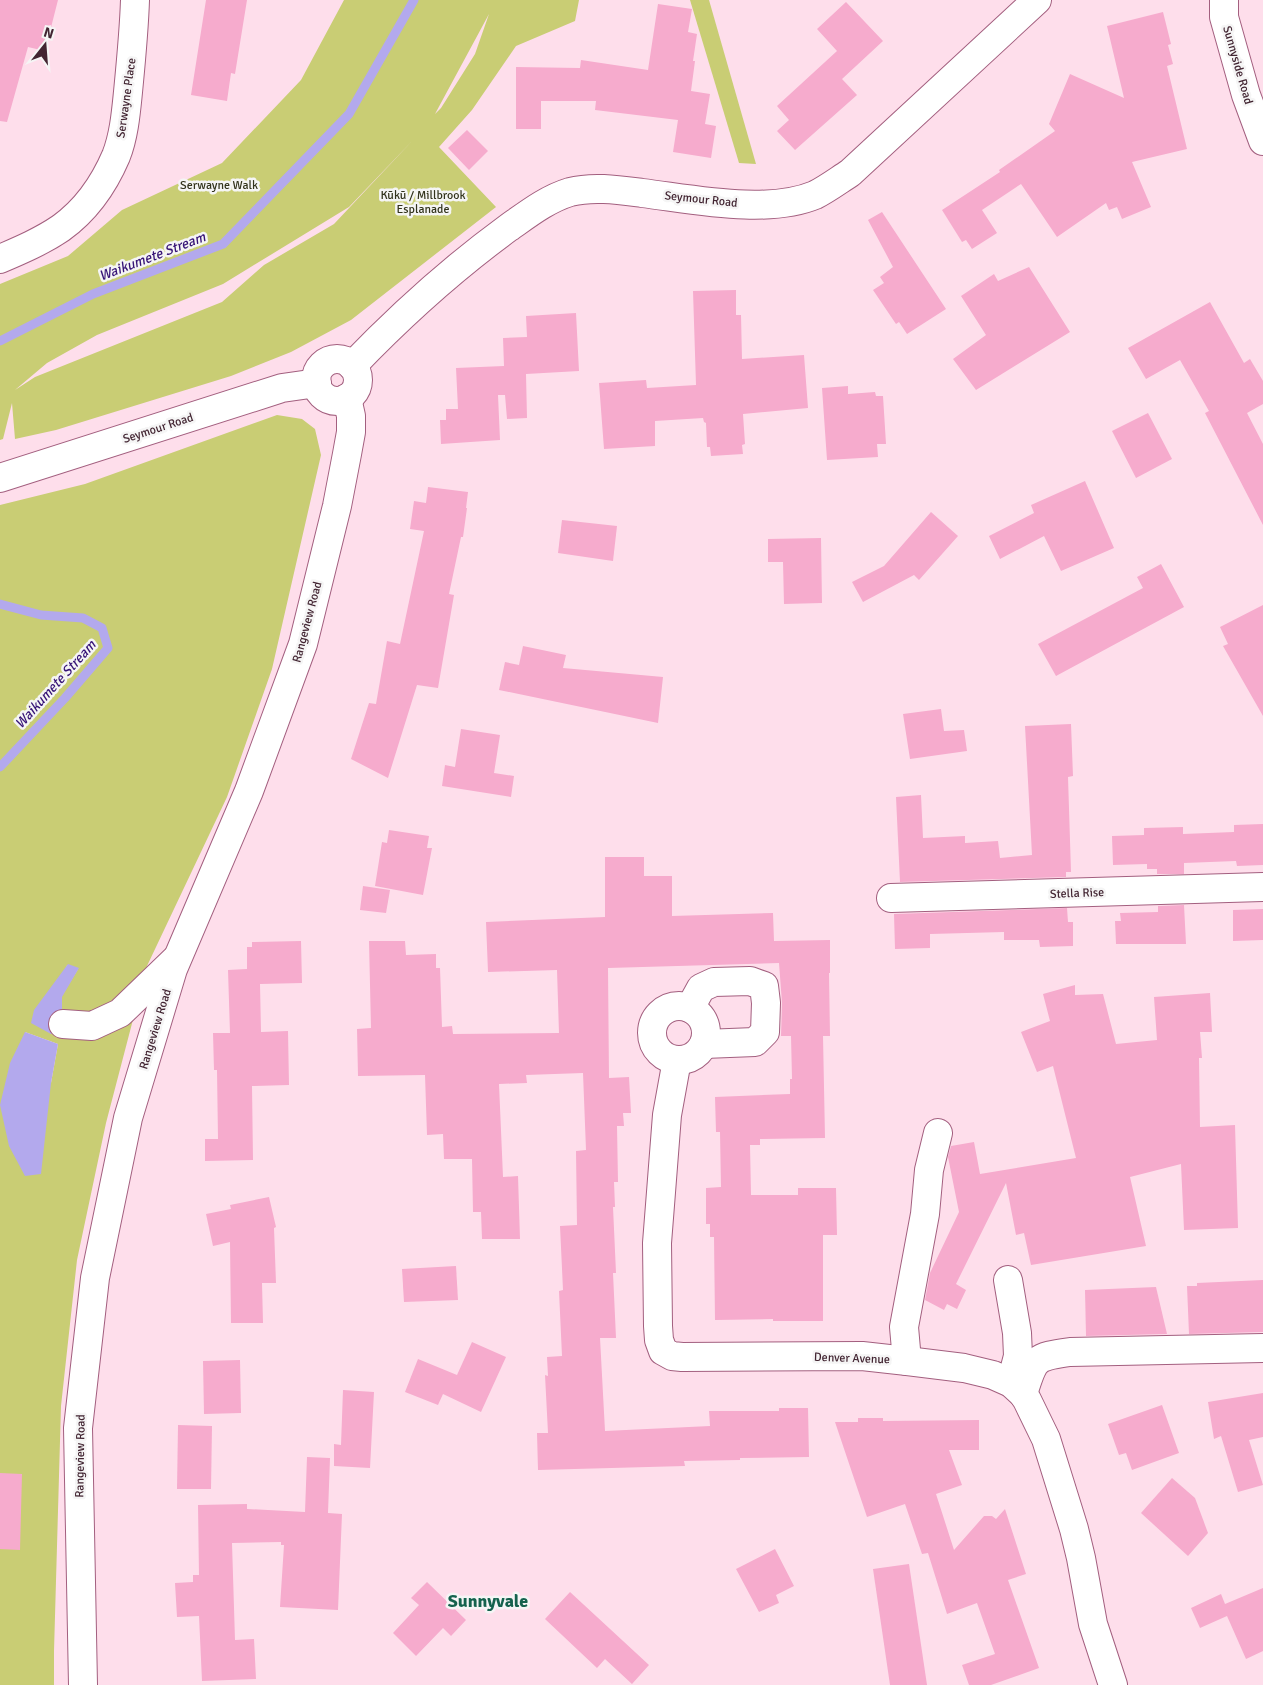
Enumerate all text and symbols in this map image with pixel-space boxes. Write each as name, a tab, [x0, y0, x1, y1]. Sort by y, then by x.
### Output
north arrow	[20, 20, 70, 70]
text: N	[42, 23, 56, 43]
street label: Sunnyside Road	[1219, 24, 1256, 106]
street label: Serwayne Place	[113, 57, 140, 139]
park label: Serwayne Walk	[180, 178, 258, 193]
park label: Kūkū / Millbrook Esplanade	[380, 188, 466, 217]
street label: Seymour Road	[664, 188, 738, 211]
water label: Waikumete Stream	[97, 228, 209, 285]
street label: Seymour Road	[121, 410, 195, 447]
street label: Rangeview Road	[289, 580, 326, 664]
water label: Waikumete Stream	[11, 636, 100, 732]
street label: Stella Rise	[1050, 885, 1104, 902]
street label: Rangeview Road	[136, 987, 175, 1071]
street label: Denver Avenue	[814, 1350, 890, 1367]
street label: Rangeview Road	[72, 1414, 89, 1498]
district label: Sunnyvale	[448, 1590, 528, 1612]

